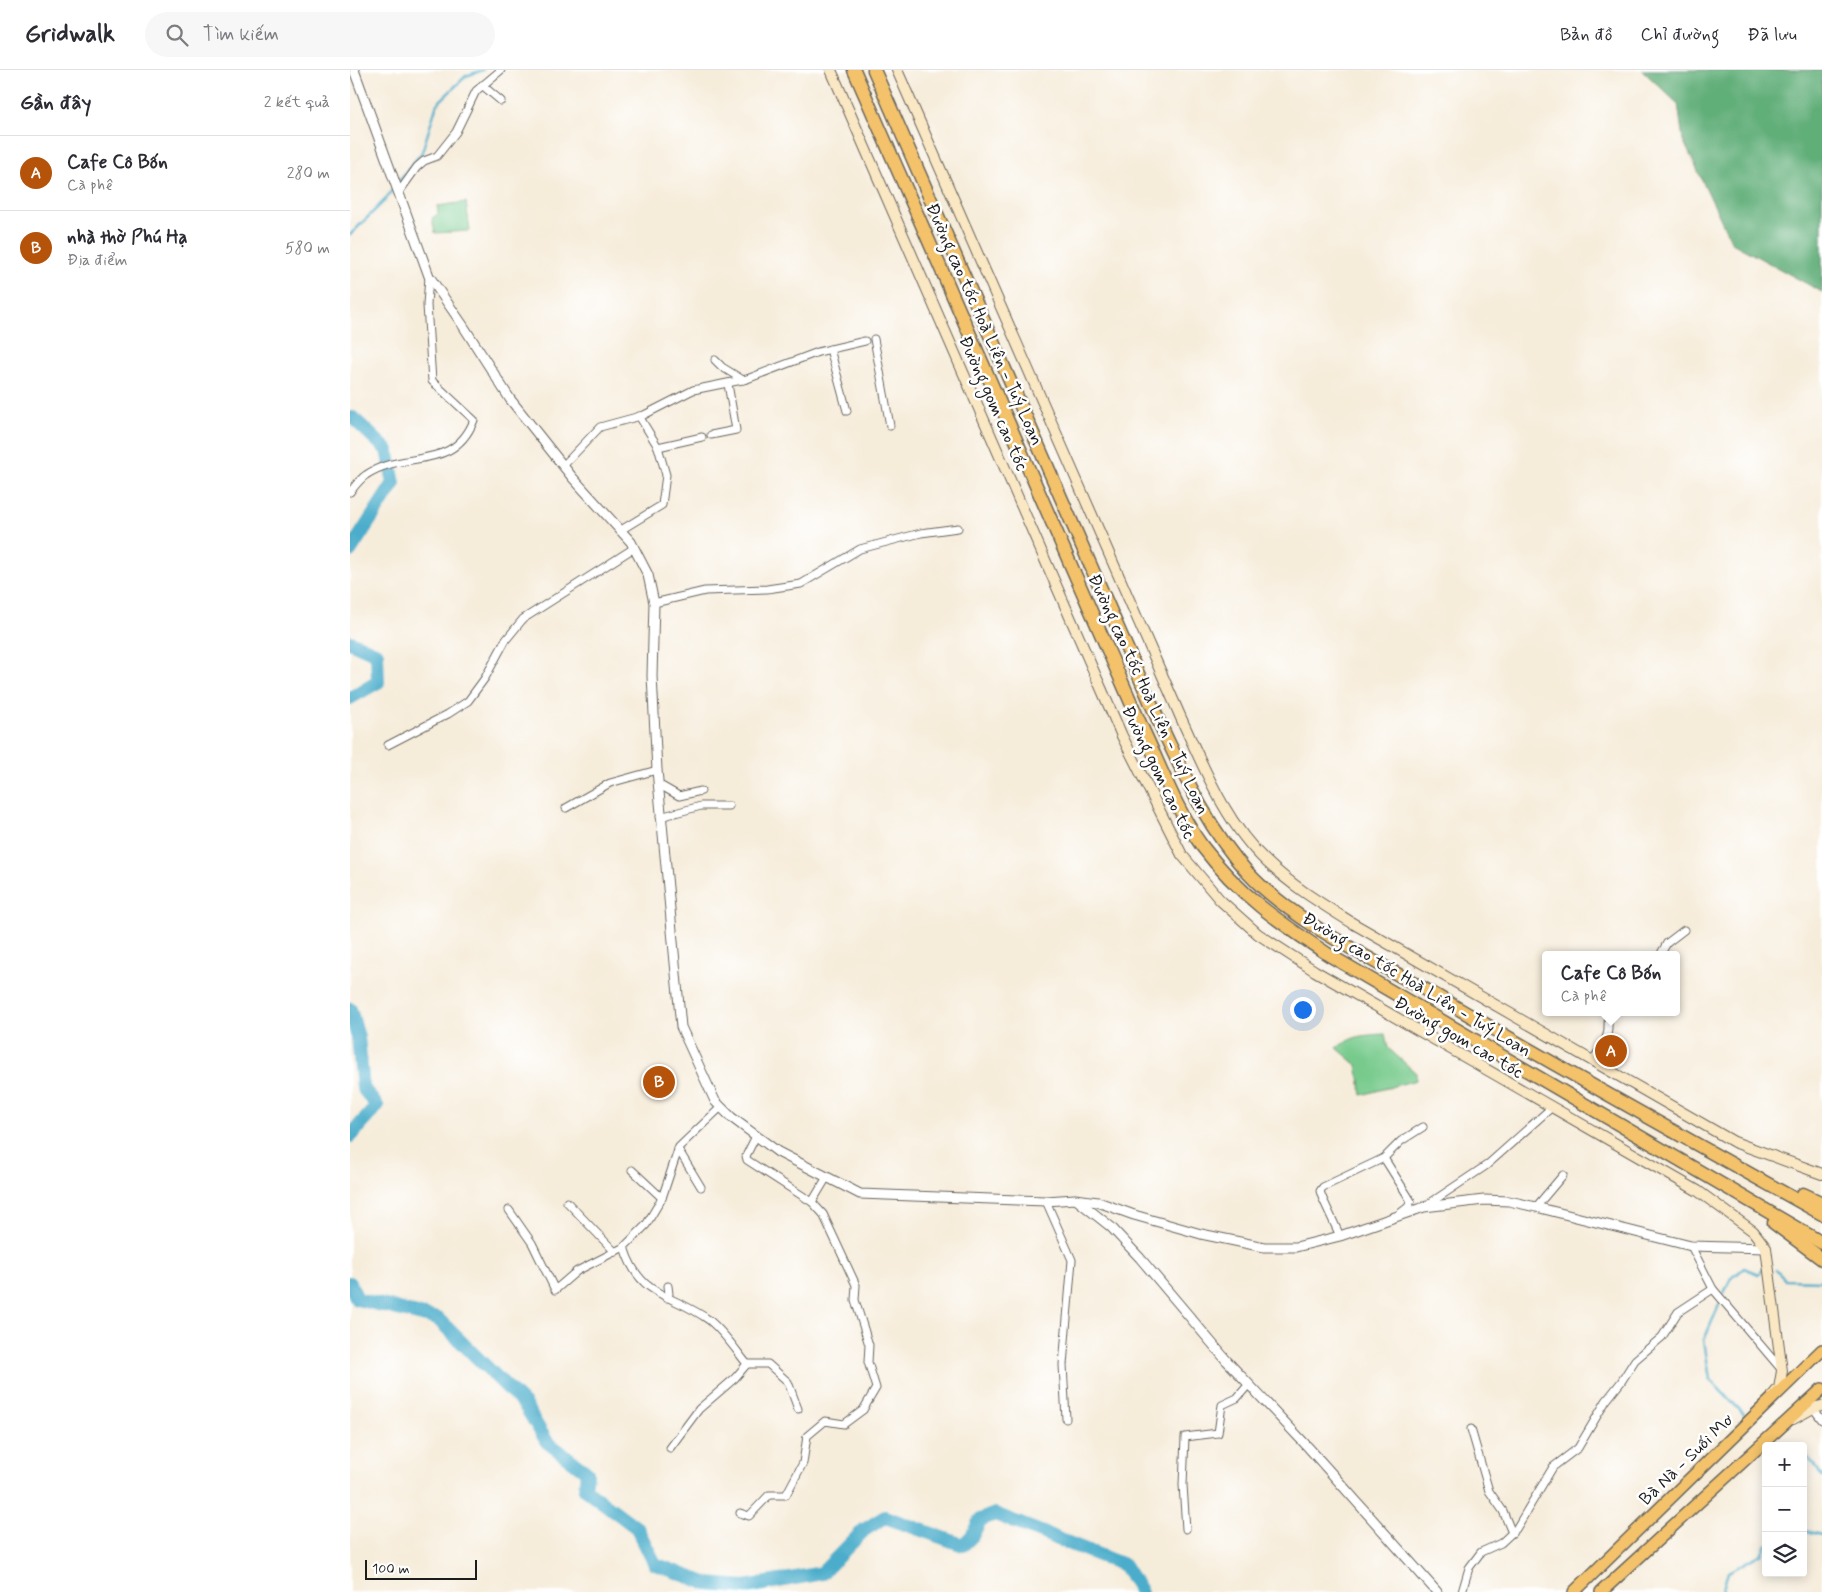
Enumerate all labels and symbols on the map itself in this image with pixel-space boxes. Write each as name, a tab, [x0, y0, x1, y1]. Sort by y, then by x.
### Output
street label: Đường cao tốc Hoà Liên - Tuý Loan	[918, 199, 1049, 450]
street label: Đường gom cao tốc	[951, 332, 1034, 476]
street label: Đường cao tốc Hoà Liên - Tuý Loan	[1080, 570, 1215, 820]
street label: Đường gom cao tốc	[1114, 702, 1201, 844]
street label: Đường cao tốc Hoà Liên - Tuý Loan	[1297, 907, 1535, 1065]
street label: Đường gom cao tốc	[1389, 991, 1527, 1086]
your location	[1290, 997, 1316, 1023]
pin: A	[1595, 1032, 1627, 1070]
pin: B	[643, 1063, 675, 1101]
street label: Bà Nà - Suối Mơ	[1634, 1408, 1739, 1511]
scale bar	[365, 1557, 478, 1580]

